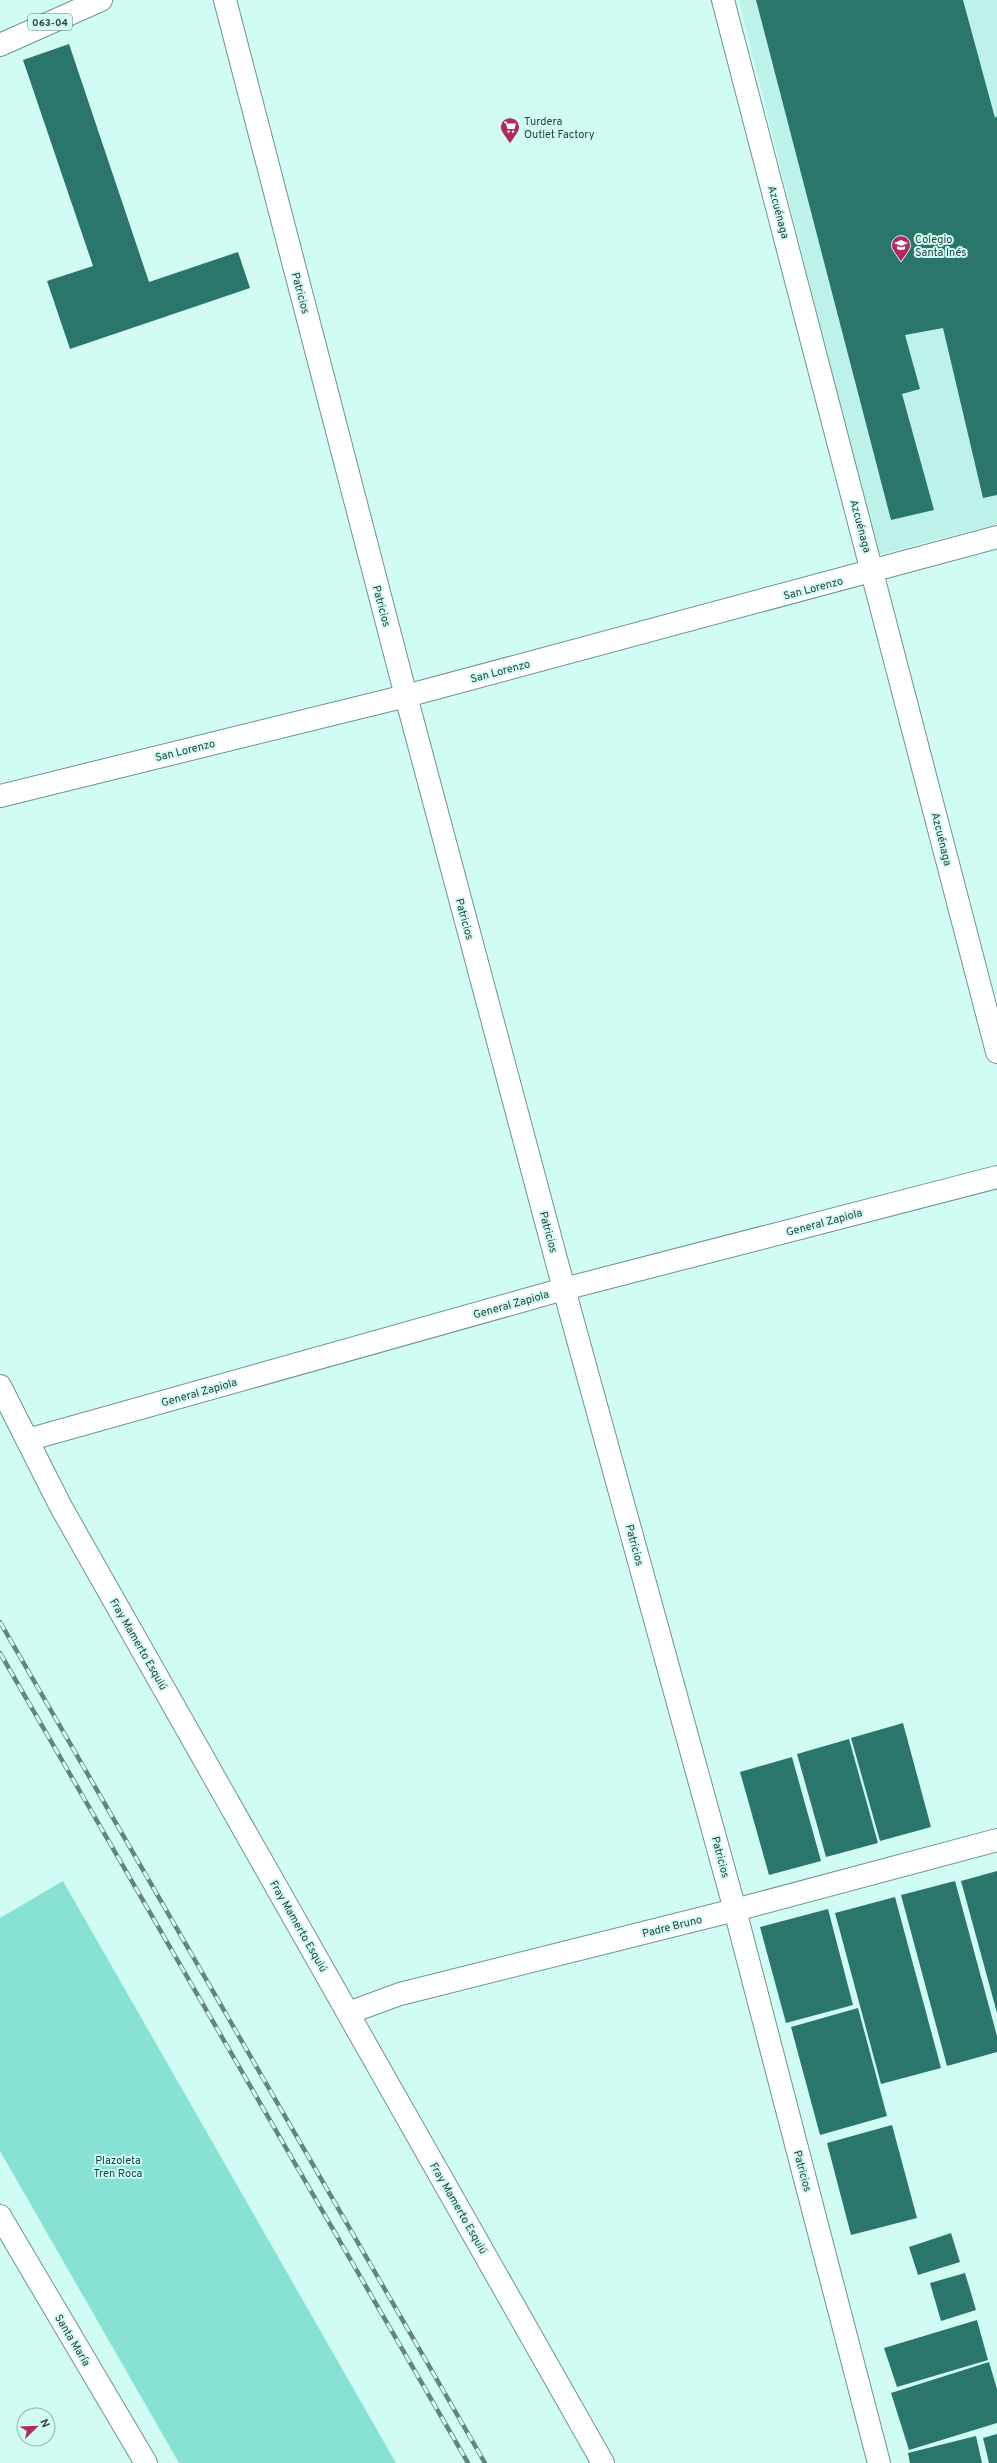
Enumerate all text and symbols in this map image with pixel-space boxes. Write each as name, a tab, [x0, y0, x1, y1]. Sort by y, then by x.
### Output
road number: 063-04	[28, 14, 72, 30]
place label: Turdera Outlet Factory	[524, 115, 595, 142]
supermarket icon: Turdera Outlet Factory	[499, 116, 521, 144]
street label: Azcuénaga	[764, 184, 792, 241]
place label: Colegio Santa Inés	[915, 233, 967, 260]
school or university icon: Colegio Santa Inés	[890, 234, 912, 262]
street label: Patricios	[288, 271, 312, 316]
street label: Azcuénaga	[846, 498, 874, 555]
street label: San Lorenzo	[782, 574, 845, 604]
street label: Patricios	[369, 584, 393, 629]
street label: San Lorenzo	[469, 657, 532, 687]
street label: San Lorenzo	[154, 737, 217, 765]
street label: Azcuénaga	[928, 811, 954, 868]
street label: Patricios	[452, 897, 476, 942]
street label: General Zapiola	[785, 1206, 864, 1240]
street label: Patricios	[536, 1210, 560, 1255]
street label: General Zapiola	[472, 1287, 551, 1322]
street label: General Zapiola	[160, 1375, 239, 1410]
street label: Patricios	[622, 1523, 646, 1568]
street label: Fray Mamerto Esquiú	[106, 1596, 170, 1693]
street label: Patricios	[708, 1835, 732, 1880]
street label: Fray Mamerto Esquiú	[266, 1878, 330, 1975]
street label: Padre Bruno	[641, 1913, 704, 1941]
street label: Patricios	[790, 2149, 814, 2194]
park label: Plazoleta Tren Roca	[94, 2154, 143, 2181]
street label: Fray Mamerto Esquiú	[426, 2160, 490, 2257]
street label: Santa María	[51, 2312, 93, 2369]
north arrow	[16, 2407, 56, 2447]
text: N	[36, 2417, 52, 2430]

